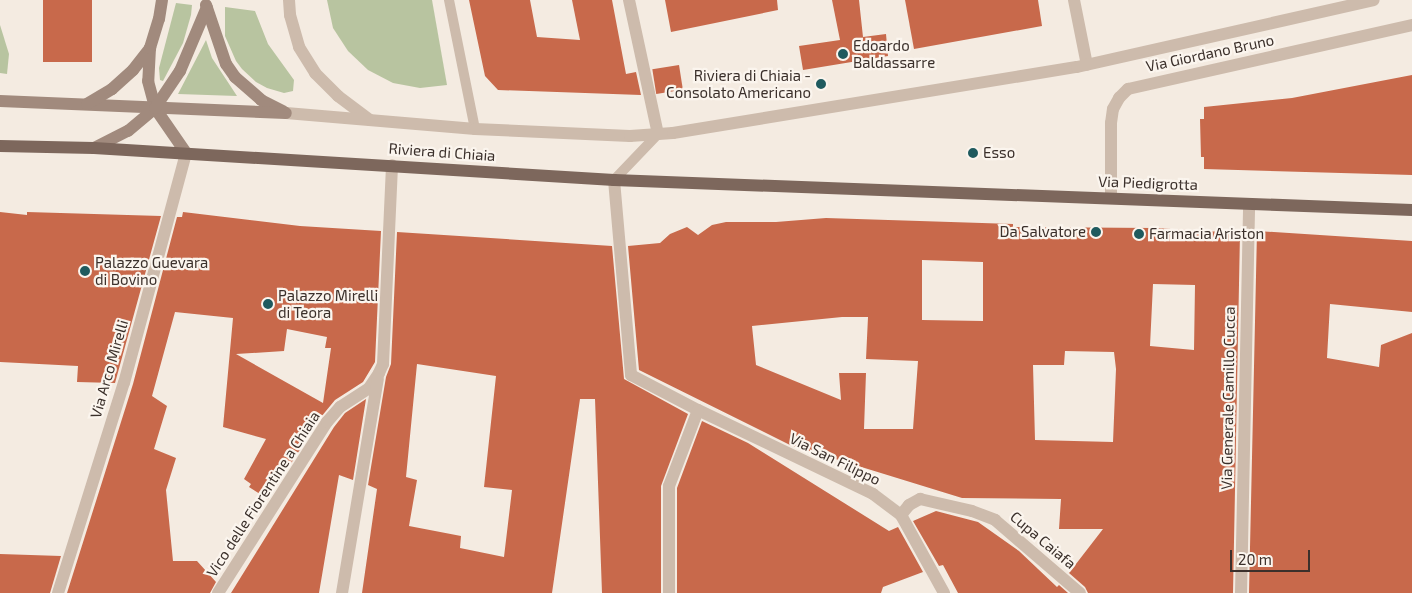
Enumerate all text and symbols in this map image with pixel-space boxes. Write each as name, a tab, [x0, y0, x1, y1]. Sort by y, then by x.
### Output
street label: Via Giordano Bruno	[1144, 31, 1276, 75]
place label: Edoardo Baldassarre	[853, 36, 935, 71]
marker: Edoardo Baldassarre	[837, 48, 849, 60]
place label: Riviera di Chiaia - Consolato Americano	[666, 66, 811, 101]
marker: Riviera di Chiaia - Consolato Americano	[815, 78, 827, 90]
street label: Riviera di Chiaia	[388, 139, 496, 165]
place label: Esso	[983, 144, 1015, 162]
marker: Esso	[967, 147, 979, 159]
street label: Via Piedigrotta	[1098, 172, 1198, 194]
place label: Da Salvatore	[999, 223, 1086, 241]
place label: Farmacia Ariston	[1149, 225, 1265, 243]
marker: Da Salvatore	[1090, 226, 1102, 238]
marker: Farmacia Ariston	[1133, 228, 1145, 240]
place label: Palazzo Guevara di Bovino	[95, 253, 208, 288]
marker: Palazzo Guevara di Bovino	[79, 265, 91, 277]
place label: Palazzo Mirelli di Teora	[278, 286, 378, 321]
marker: Palazzo Mirelli di Teora	[262, 298, 274, 310]
street label: Via Generale Camillo Cucca	[1217, 306, 1239, 490]
street label: Via Arco Mirelli	[86, 317, 132, 421]
street label: Vico delle Fiorentine a Chiaia	[203, 408, 323, 580]
street label: Via San Filippo	[787, 429, 883, 489]
street label: Cupa Caiafa	[1007, 507, 1079, 573]
scale bar	[1232, 540, 1312, 572]
text: 20 m	[1238, 550, 1272, 568]

